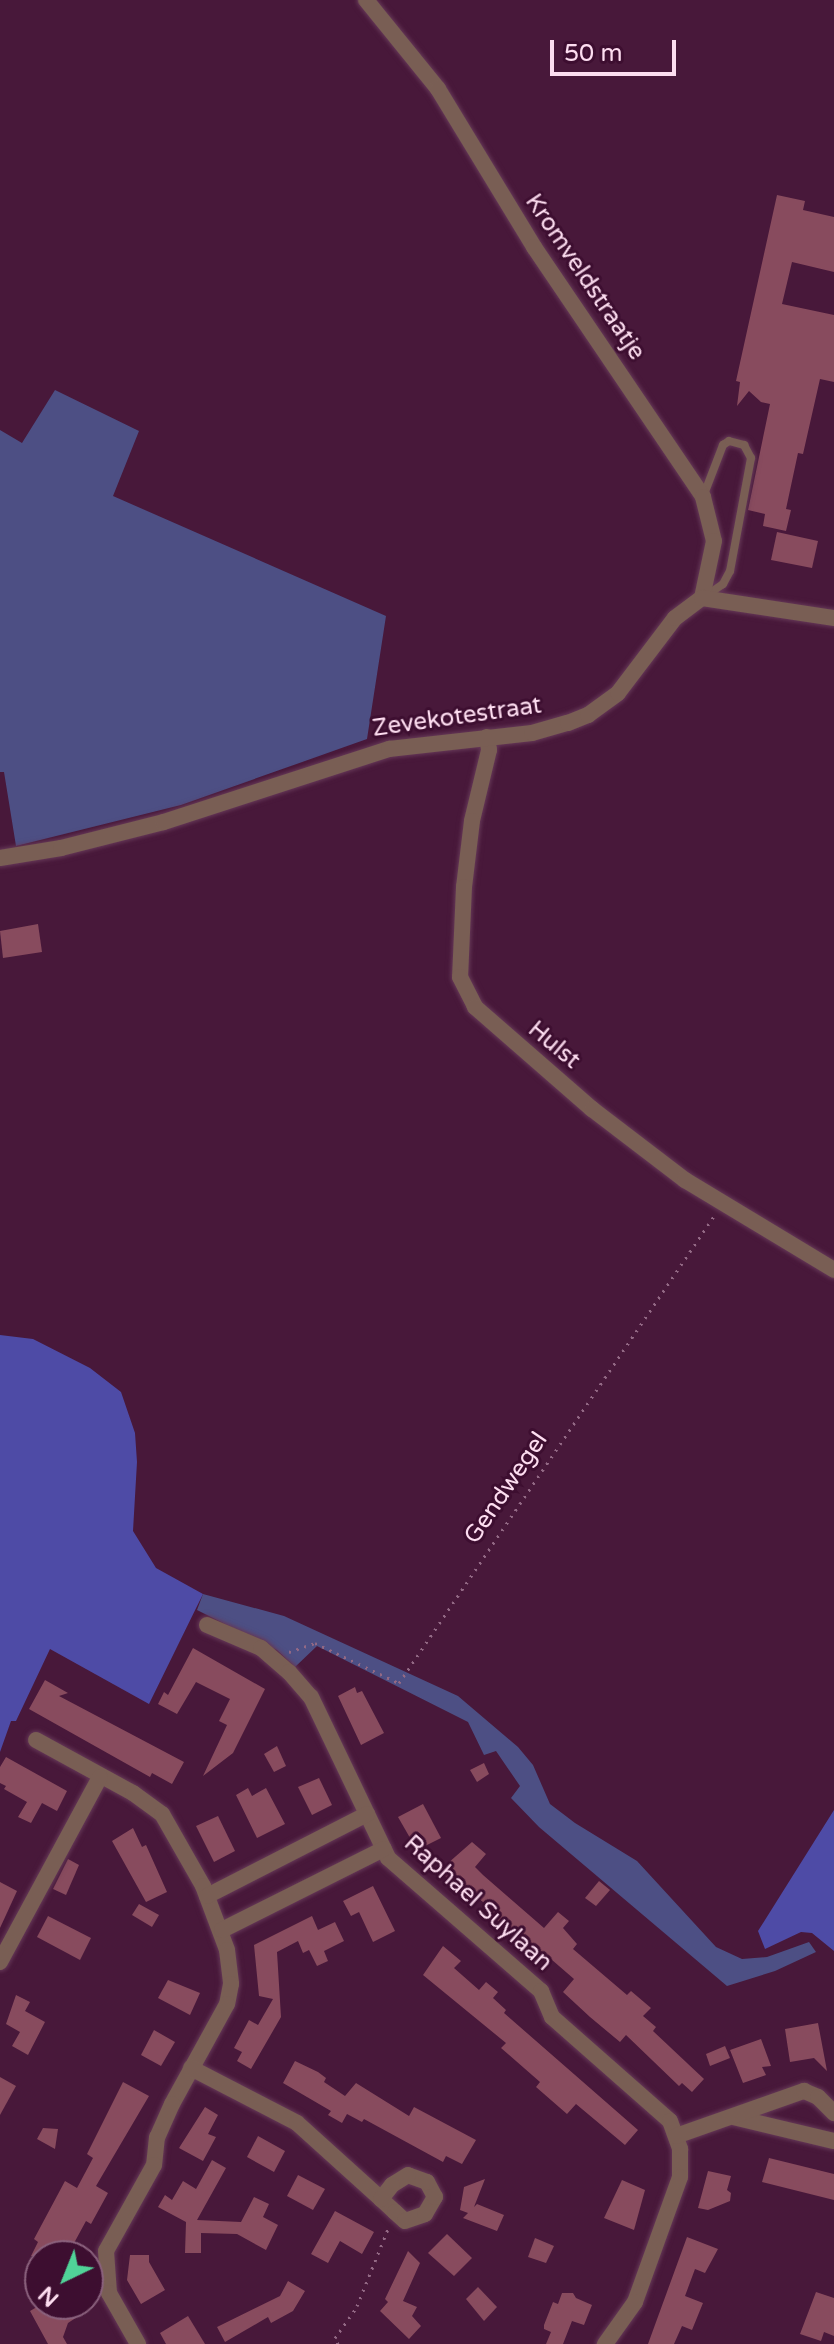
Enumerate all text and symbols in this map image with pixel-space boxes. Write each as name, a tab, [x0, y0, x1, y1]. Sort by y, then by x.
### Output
scale bar	[554, 24, 680, 74]
text: 50 m	[564, 39, 622, 68]
street label: Kromveldstraatje	[519, 189, 651, 365]
street label: Zevekotestraat	[371, 691, 543, 743]
street label: Hulst	[522, 1015, 586, 1075]
street label: Gendwegel	[458, 1427, 554, 1549]
street label: Raphael Suylaan	[398, 1829, 558, 1977]
north arrow	[24, 2240, 104, 2320]
text: N	[34, 2281, 64, 2312]

